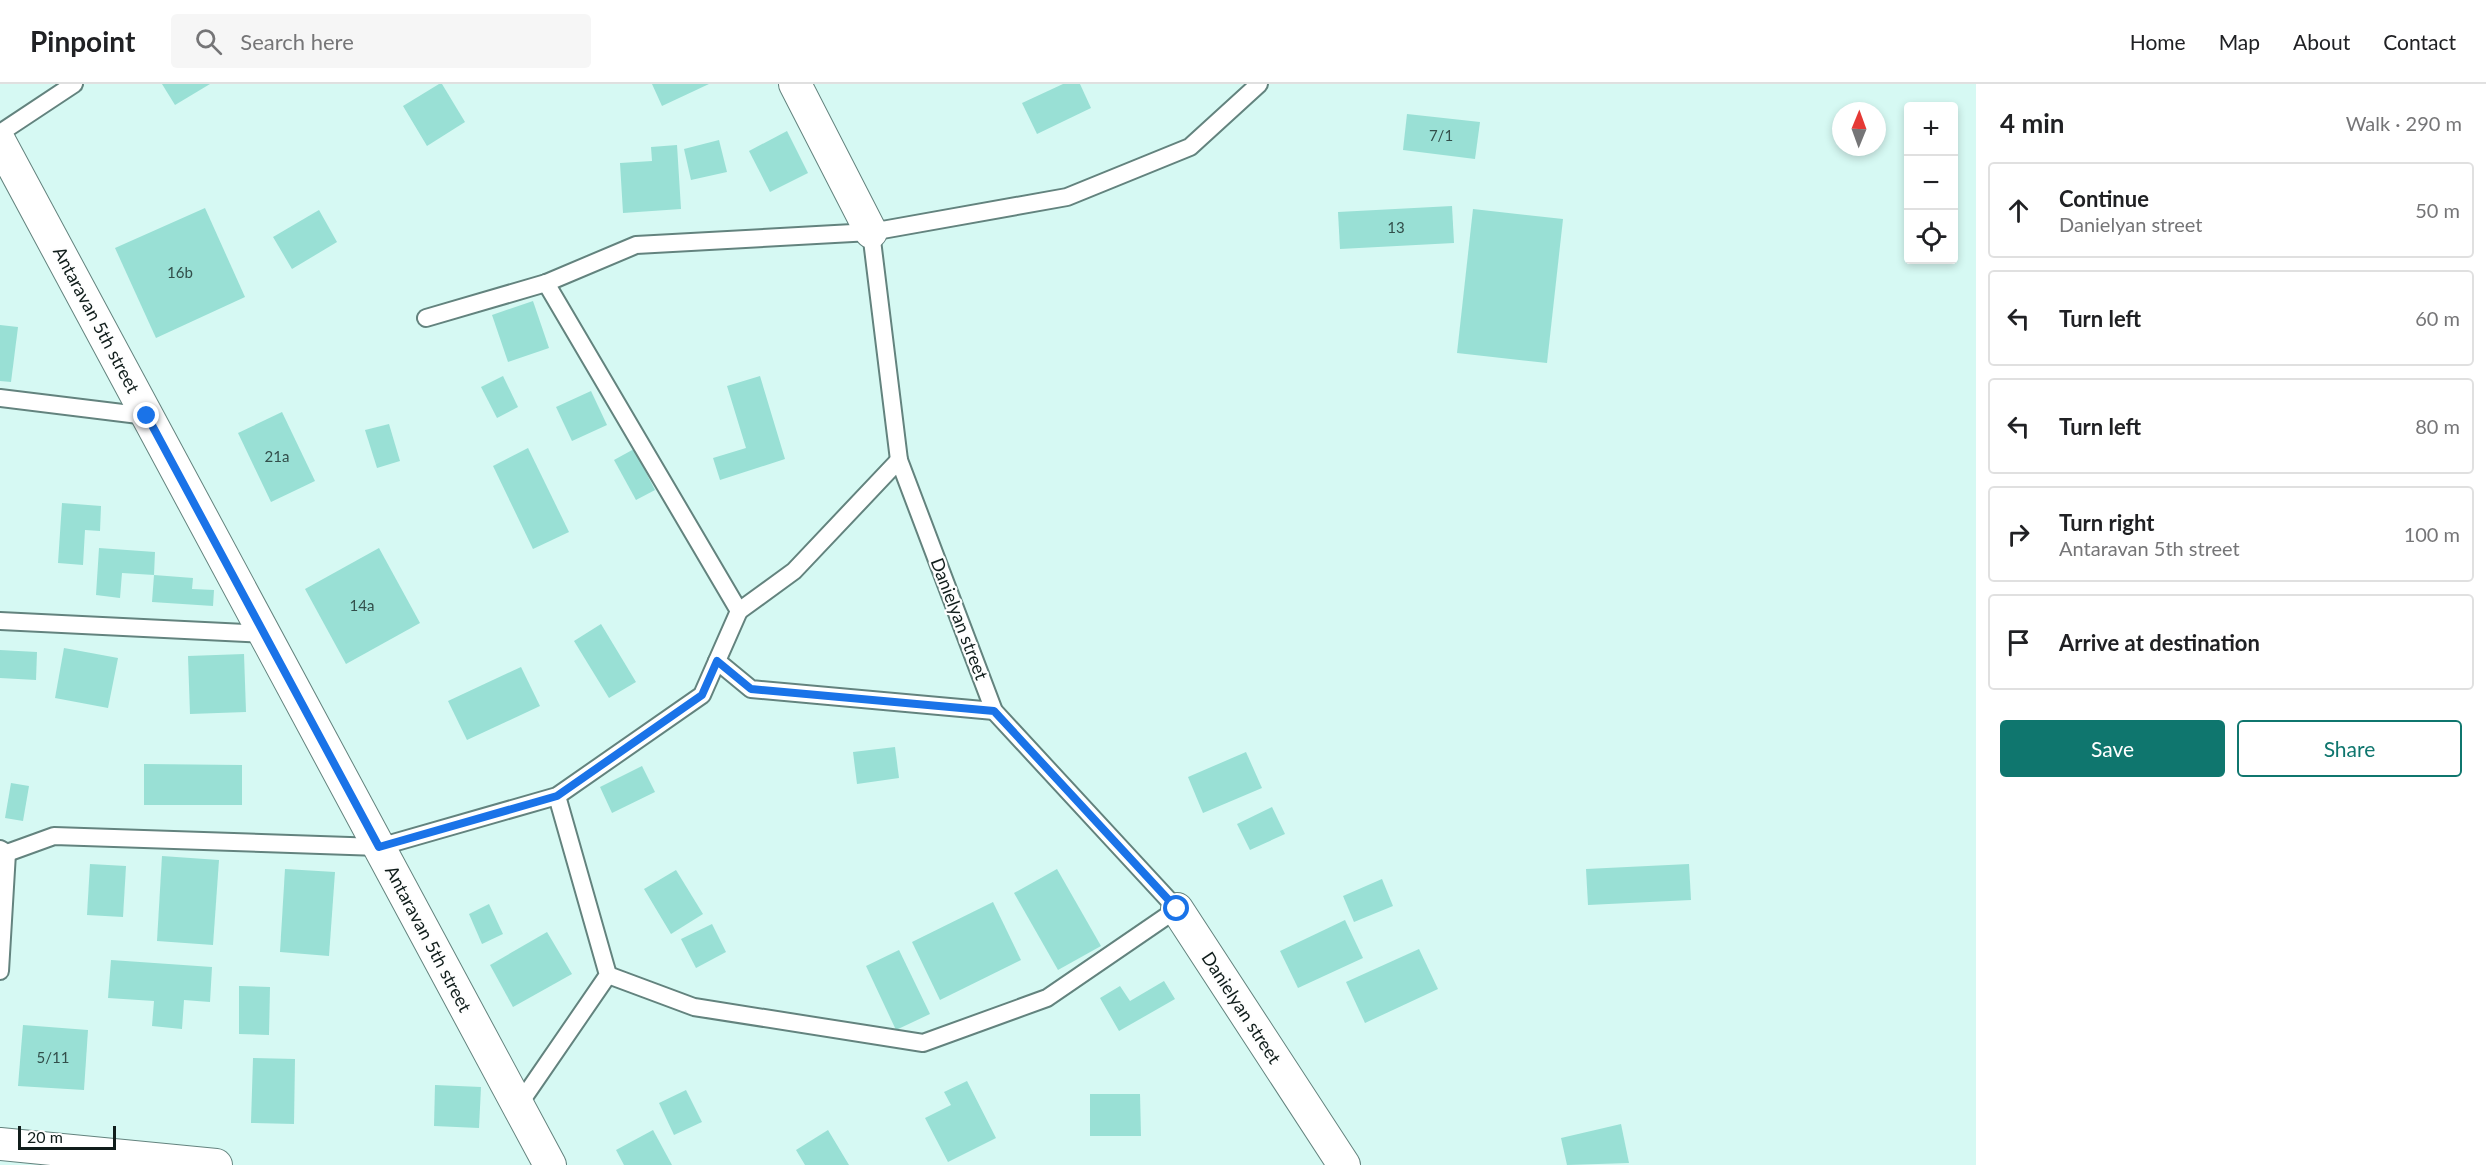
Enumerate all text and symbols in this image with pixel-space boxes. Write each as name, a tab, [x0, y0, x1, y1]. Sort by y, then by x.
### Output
search box	[171, 14, 591, 68]
text: Pinpoint	[30, 24, 135, 58]
icon: search	[192, 25, 225, 58]
text: Search here	[240, 28, 354, 55]
text: Home	[2130, 29, 2186, 54]
text: Map	[2219, 29, 2260, 54]
text: About	[2293, 29, 2350, 54]
text: Contact	[2383, 29, 2456, 54]
north arrow	[1832, 102, 1886, 156]
map controls	[1904, 102, 1958, 264]
button: +	[1904, 102, 1958, 156]
text: 4 min	[2000, 107, 2064, 139]
text: Walk · 290 m	[2346, 111, 2462, 135]
house number: 7/1	[1429, 126, 1453, 144]
button: −	[1904, 156, 1958, 210]
text: Continue	[2059, 185, 2149, 212]
icon: ahead	[2002, 194, 2035, 227]
text: 50 m	[2415, 198, 2460, 222]
button: locate	[1904, 210, 1958, 264]
text: Danielyan street	[2059, 212, 2202, 236]
house number: 13	[1387, 218, 1405, 236]
street label: Antaravan 5th street	[49, 243, 145, 397]
house number: 16b	[167, 263, 193, 281]
icon: left	[2002, 302, 2035, 335]
text: Turn left	[2059, 305, 2141, 332]
text: 60 m	[2415, 306, 2460, 330]
route end	[133, 402, 159, 428]
icon: left	[2002, 410, 2035, 443]
text: Turn left	[2059, 413, 2141, 440]
text: 80 m	[2415, 414, 2460, 438]
house number: 21a	[265, 447, 289, 465]
text: Turn right	[2059, 509, 2154, 536]
icon: right	[2002, 518, 2035, 551]
text: 100 m	[2404, 522, 2460, 546]
text: Antaravan 5th street	[2059, 536, 2240, 560]
street label: Danielyan street	[927, 554, 994, 683]
house number: 14a	[350, 596, 374, 614]
icon: arrive	[2002, 626, 2035, 659]
text: Arrive at destination	[2059, 629, 2260, 656]
button: Save	[2000, 720, 2225, 777]
button: Share	[2237, 720, 2462, 777]
street label: Antaravan 5th street	[381, 862, 477, 1016]
route start	[1163, 895, 1189, 921]
street label: Danielyan street	[1197, 947, 1287, 1068]
house number: 5/11	[37, 1048, 69, 1066]
scale bar	[18, 1123, 116, 1150]
text: 20 m	[27, 1127, 63, 1146]

